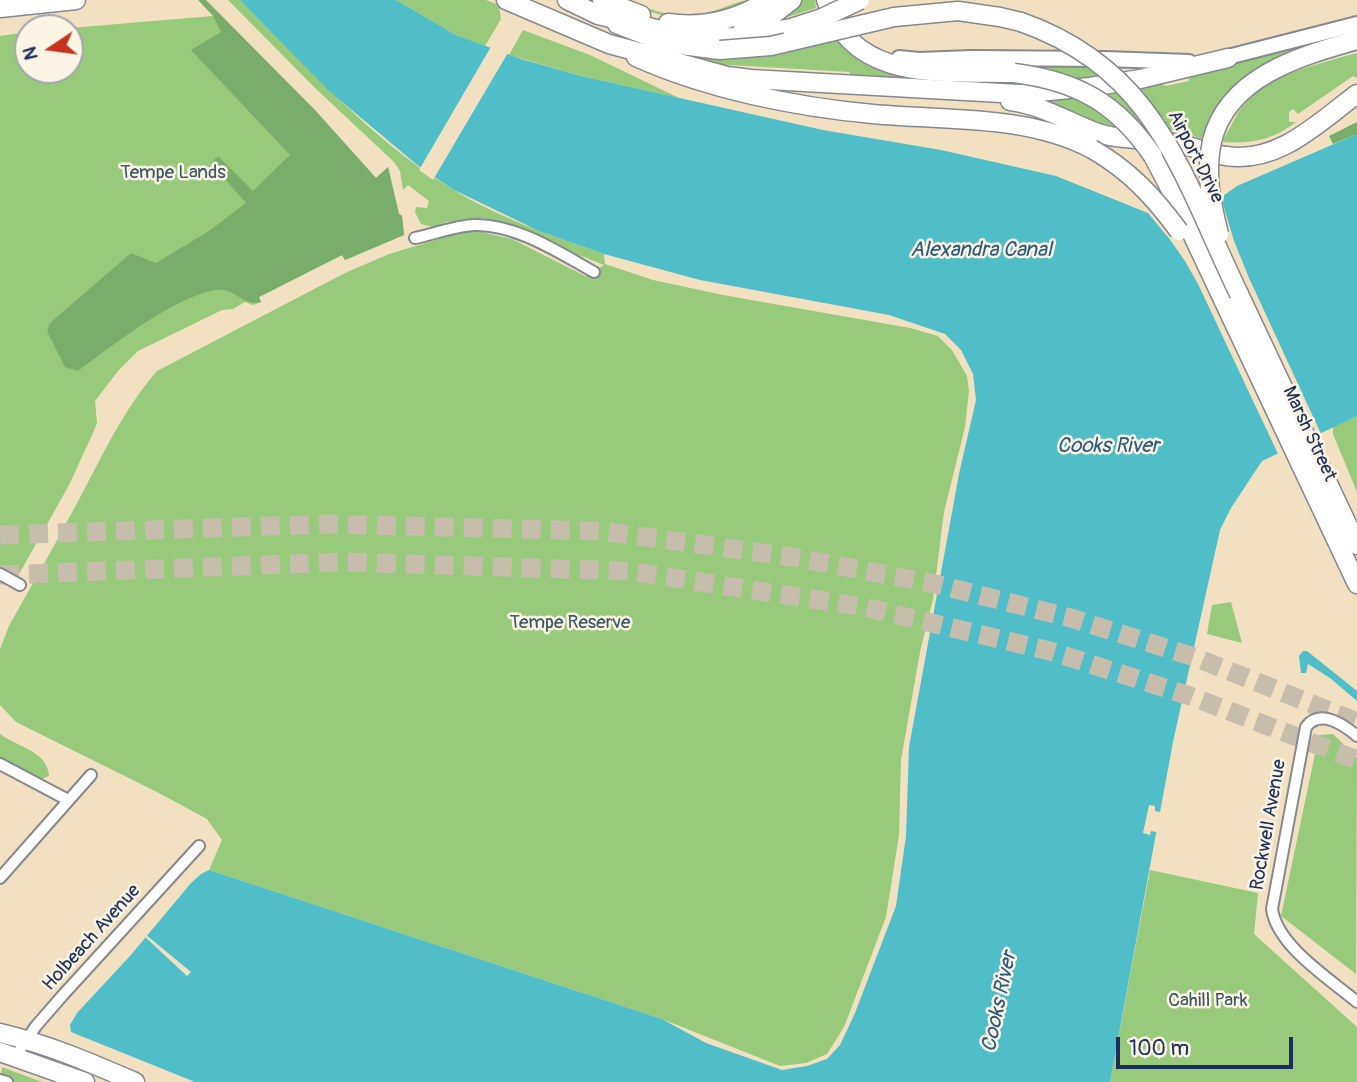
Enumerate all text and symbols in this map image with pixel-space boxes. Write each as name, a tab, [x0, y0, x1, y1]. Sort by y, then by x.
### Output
north arrow	[14, 14, 84, 84]
text: N	[17, 44, 44, 62]
street label: Airport Drive	[1162, 107, 1228, 207]
park label: Tempe Lands	[120, 162, 226, 184]
water label: Alexandra Canal	[910, 238, 1052, 264]
street label: Marsh Street	[1277, 383, 1341, 485]
water label: Cooks River	[1057, 434, 1159, 460]
park label: Tempe Reserve	[510, 612, 630, 634]
street label: Rockwell Avenue	[1246, 758, 1292, 892]
street label: Holbeach Avenue	[38, 880, 146, 996]
water label: Cooks River	[977, 949, 1023, 1055]
park label: Cahill Park	[1168, 990, 1248, 1012]
scale bar	[1119, 1023, 1296, 1066]
text: 100 m	[1129, 1035, 1189, 1062]

